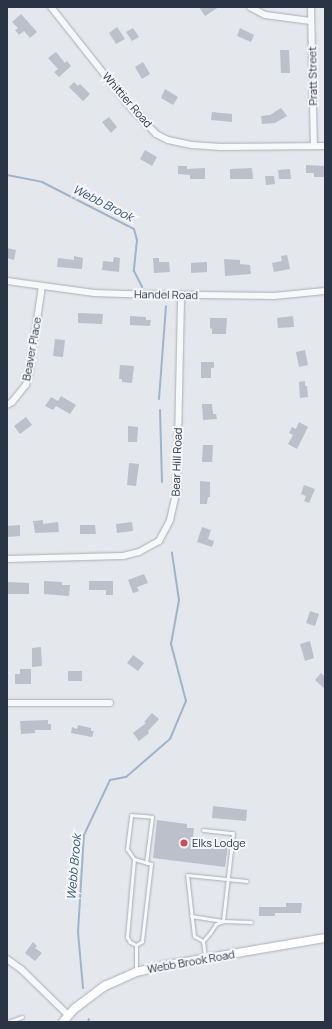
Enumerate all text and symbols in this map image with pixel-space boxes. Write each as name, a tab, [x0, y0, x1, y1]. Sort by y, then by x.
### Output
street label: Pratt Street	[306, 46, 320, 106]
street label: Whittier Road	[99, 70, 155, 130]
water label: Webb Brook	[70, 182, 136, 224]
street label: Handel Road	[134, 288, 198, 302]
street label: Beaver Place	[20, 316, 44, 382]
street label: Bear Hill Road	[169, 427, 185, 497]
water label: Webb Brook	[64, 834, 84, 900]
place label: Elks Lodge	[192, 836, 246, 850]
marker: Elks Lodge	[179, 838, 189, 848]
street label: Webb Brook Road	[146, 948, 236, 976]

